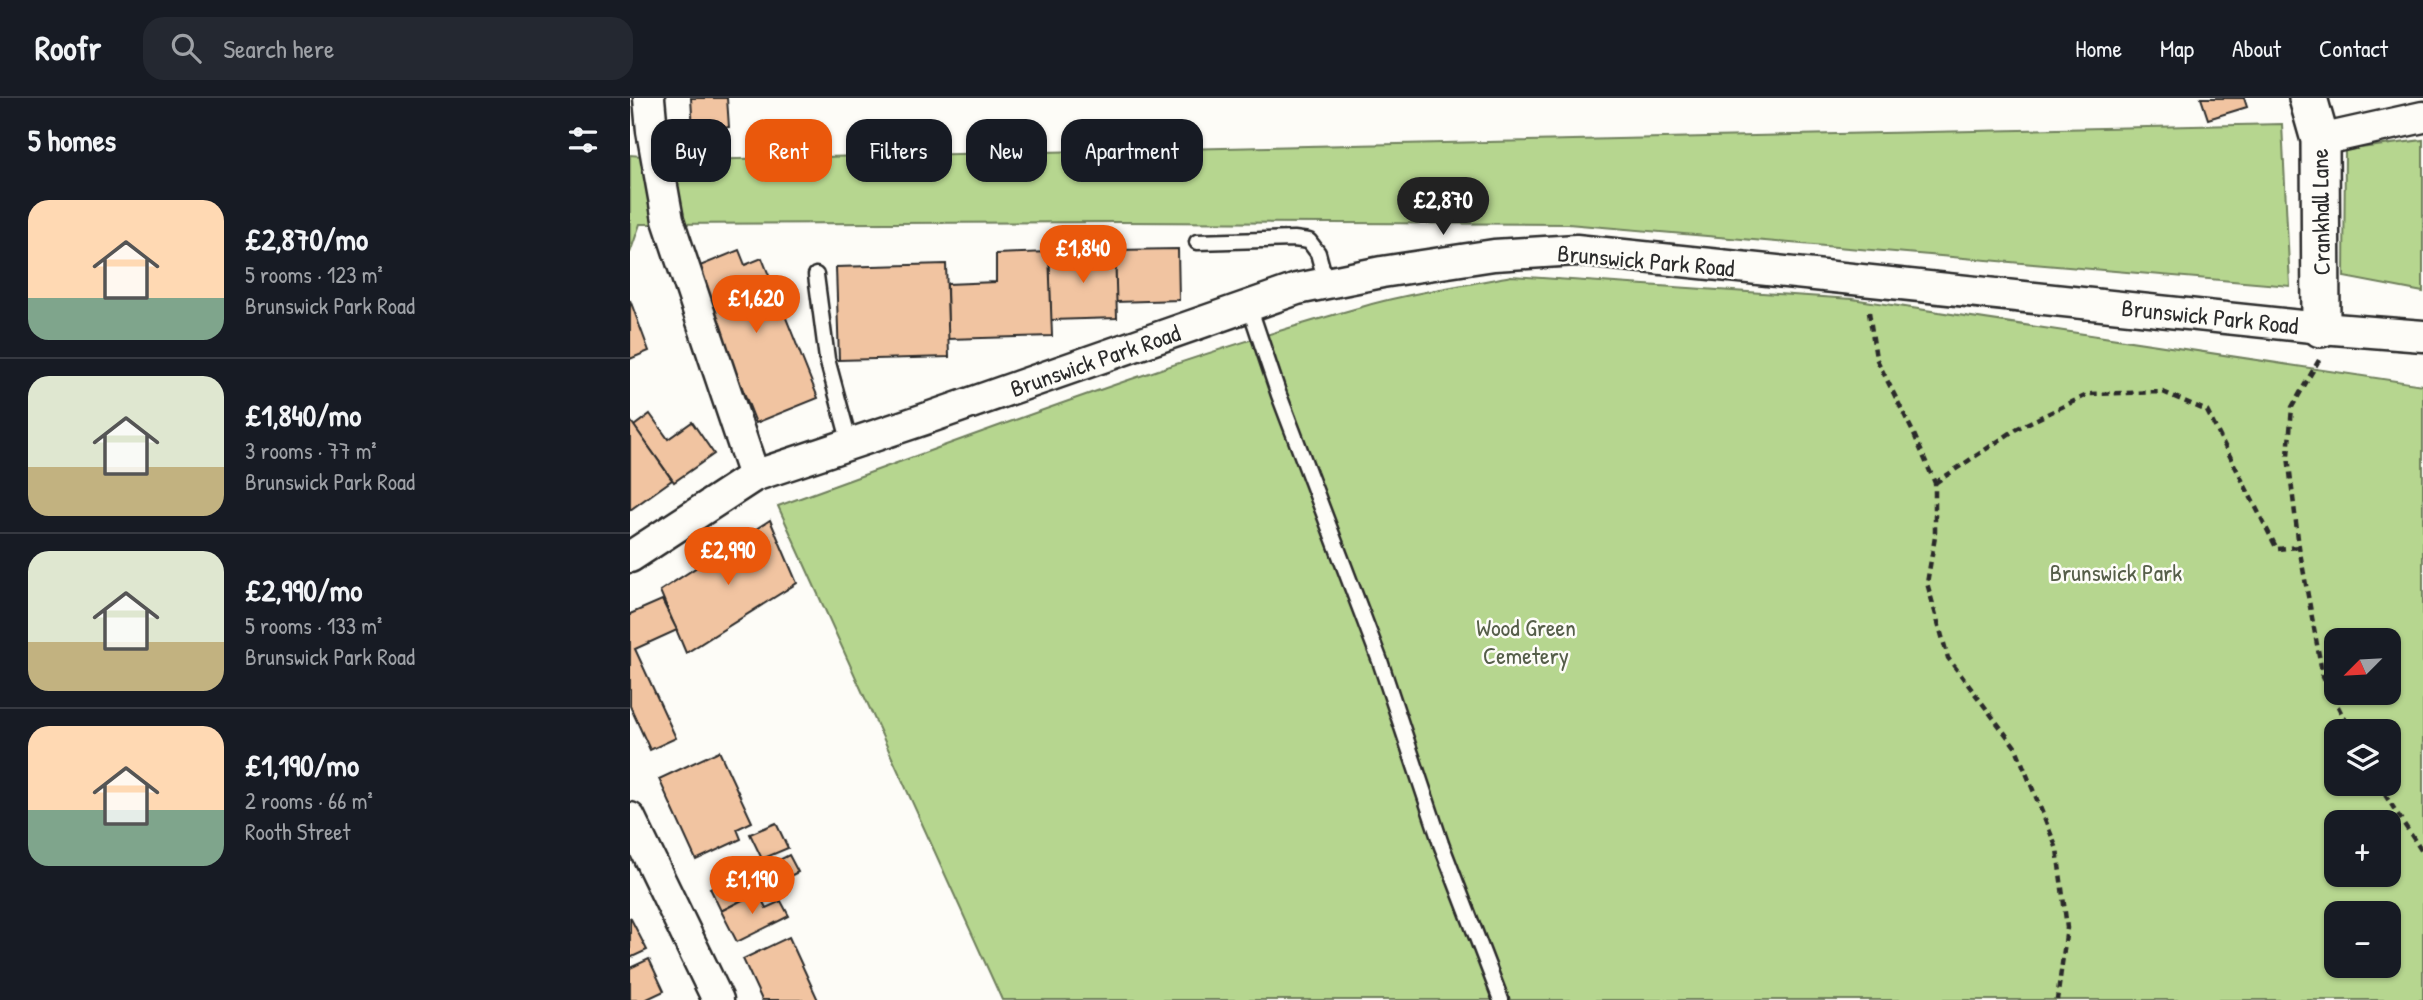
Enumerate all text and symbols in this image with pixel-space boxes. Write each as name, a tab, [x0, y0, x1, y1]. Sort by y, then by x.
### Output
search box	[143, 17, 633, 80]
text: Roofr	[35, 26, 101, 70]
icon: search	[167, 29, 205, 67]
text: Search here	[223, 31, 334, 66]
text: Home	[2075, 32, 2122, 64]
text: Map	[2160, 32, 2194, 64]
text: About	[2232, 32, 2281, 64]
text: Contact	[2319, 32, 2388, 64]
chip: Buy	[651, 119, 731, 182]
chip: Rent	[745, 119, 832, 182]
chip: Filters	[846, 119, 952, 182]
chip: New	[966, 119, 1047, 182]
chip: Apartment	[1061, 119, 1203, 182]
text: 5 homes	[28, 120, 116, 160]
icon: filters	[564, 121, 602, 159]
street label: Crankhall Lane	[2303, 148, 2337, 276]
pin: £2,870	[1386, 178, 1500, 237]
text: £2,870	[1413, 184, 1473, 215]
text: £2,870/mo	[245, 219, 368, 259]
pin: £1,840	[1026, 226, 1140, 285]
icon: home	[84, 228, 168, 312]
text: £1,840	[1056, 232, 1110, 263]
street label: Brunswick Park Road	[1556, 236, 1736, 284]
text: 5 rooms · 123 m²	[245, 259, 383, 290]
pin: £1,620	[699, 275, 813, 335]
text: £1,620	[728, 282, 784, 313]
text: Brunswick Park Road	[245, 290, 415, 321]
street label: Brunswick Park Road	[2120, 291, 2300, 341]
street label: Brunswick Park Road	[1006, 316, 1184, 404]
text: £1,840/mo	[245, 395, 361, 435]
icon: home	[84, 404, 168, 488]
text: 3 rooms · 77 m²	[245, 435, 377, 466]
text: Brunswick Park Road	[245, 466, 415, 497]
pin: £2,990	[671, 528, 785, 587]
text: £2,990	[700, 534, 756, 565]
park label: Brunswick Park	[2050, 556, 2182, 588]
text: £2,990/mo	[245, 570, 362, 610]
icon: home	[84, 579, 168, 663]
text: 5 rooms · 133 m²	[245, 610, 382, 641]
park label: Wood Green Cemetery	[1476, 611, 1576, 671]
north arrow	[2324, 628, 2401, 705]
map controls	[2324, 628, 2401, 978]
text: Brunswick Park Road	[245, 641, 415, 672]
button: layers	[2324, 719, 2401, 796]
text: £1,190/mo	[245, 745, 359, 785]
icon: home	[84, 754, 168, 838]
text: 2 rooms · 66 m²	[245, 785, 373, 816]
button: +	[2324, 810, 2401, 887]
text: Rooth Street	[245, 816, 350, 847]
pin: £1,190	[695, 856, 809, 916]
text: £1,190	[726, 863, 778, 894]
button: −	[2324, 901, 2401, 978]

